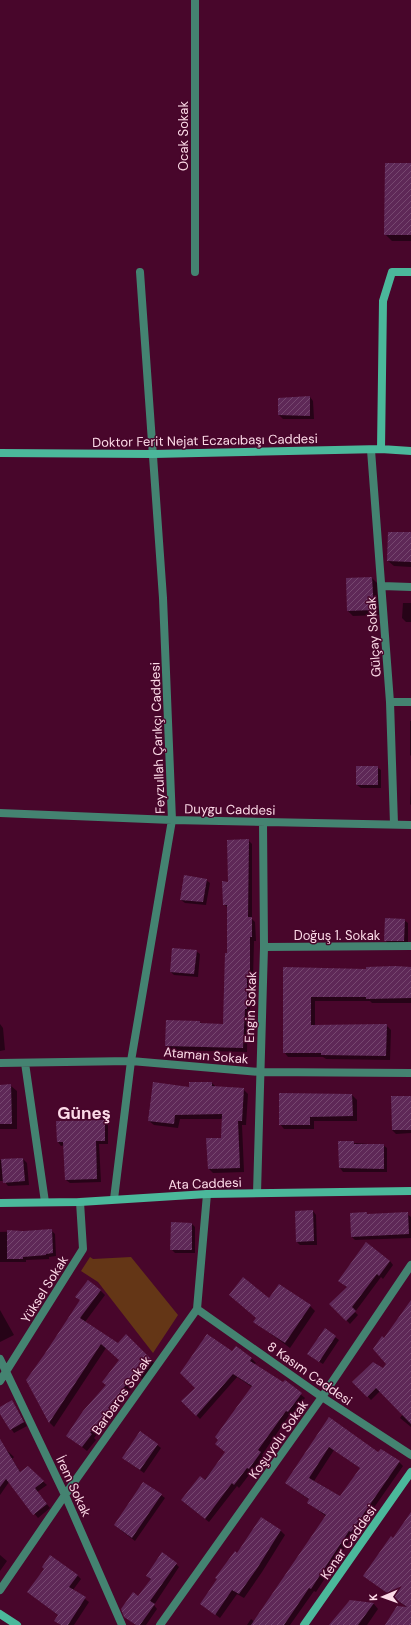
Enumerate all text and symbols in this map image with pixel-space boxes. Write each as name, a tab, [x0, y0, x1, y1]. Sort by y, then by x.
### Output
street label: Ocak Sokak	[175, 101, 192, 171]
street label: Doktor Ferit Nejat Eczacıbaşı Caddesi	[92, 430, 318, 451]
street label: Gülçay Sokak	[362, 596, 385, 678]
street label: Feyzullah Çarıkçı Caddesi	[146, 662, 169, 814]
street label: Duygu Caddesi	[184, 800, 276, 819]
street label: Doğuş 1. Sokak	[294, 927, 381, 944]
street label: Engin Sokak	[241, 971, 260, 1043]
street label: Ataman Sokak	[163, 1043, 250, 1068]
district label: Güneş	[57, 1102, 111, 1124]
street label: Ata Caddesi	[168, 1174, 242, 1193]
street label: Yüksel Sokak	[17, 1252, 72, 1326]
street label: 8 Kasım Caddesi	[264, 1338, 356, 1409]
street label: Barbaros Sokak	[88, 1352, 155, 1438]
street label: Koşuyolu Sokak	[245, 1396, 312, 1482]
street label: İrem Sokak	[52, 1453, 95, 1520]
street label: Kenar Caddesi	[316, 1502, 380, 1583]
north arrow	[363, 1577, 403, 1617]
text: K	[366, 1594, 380, 1601]

